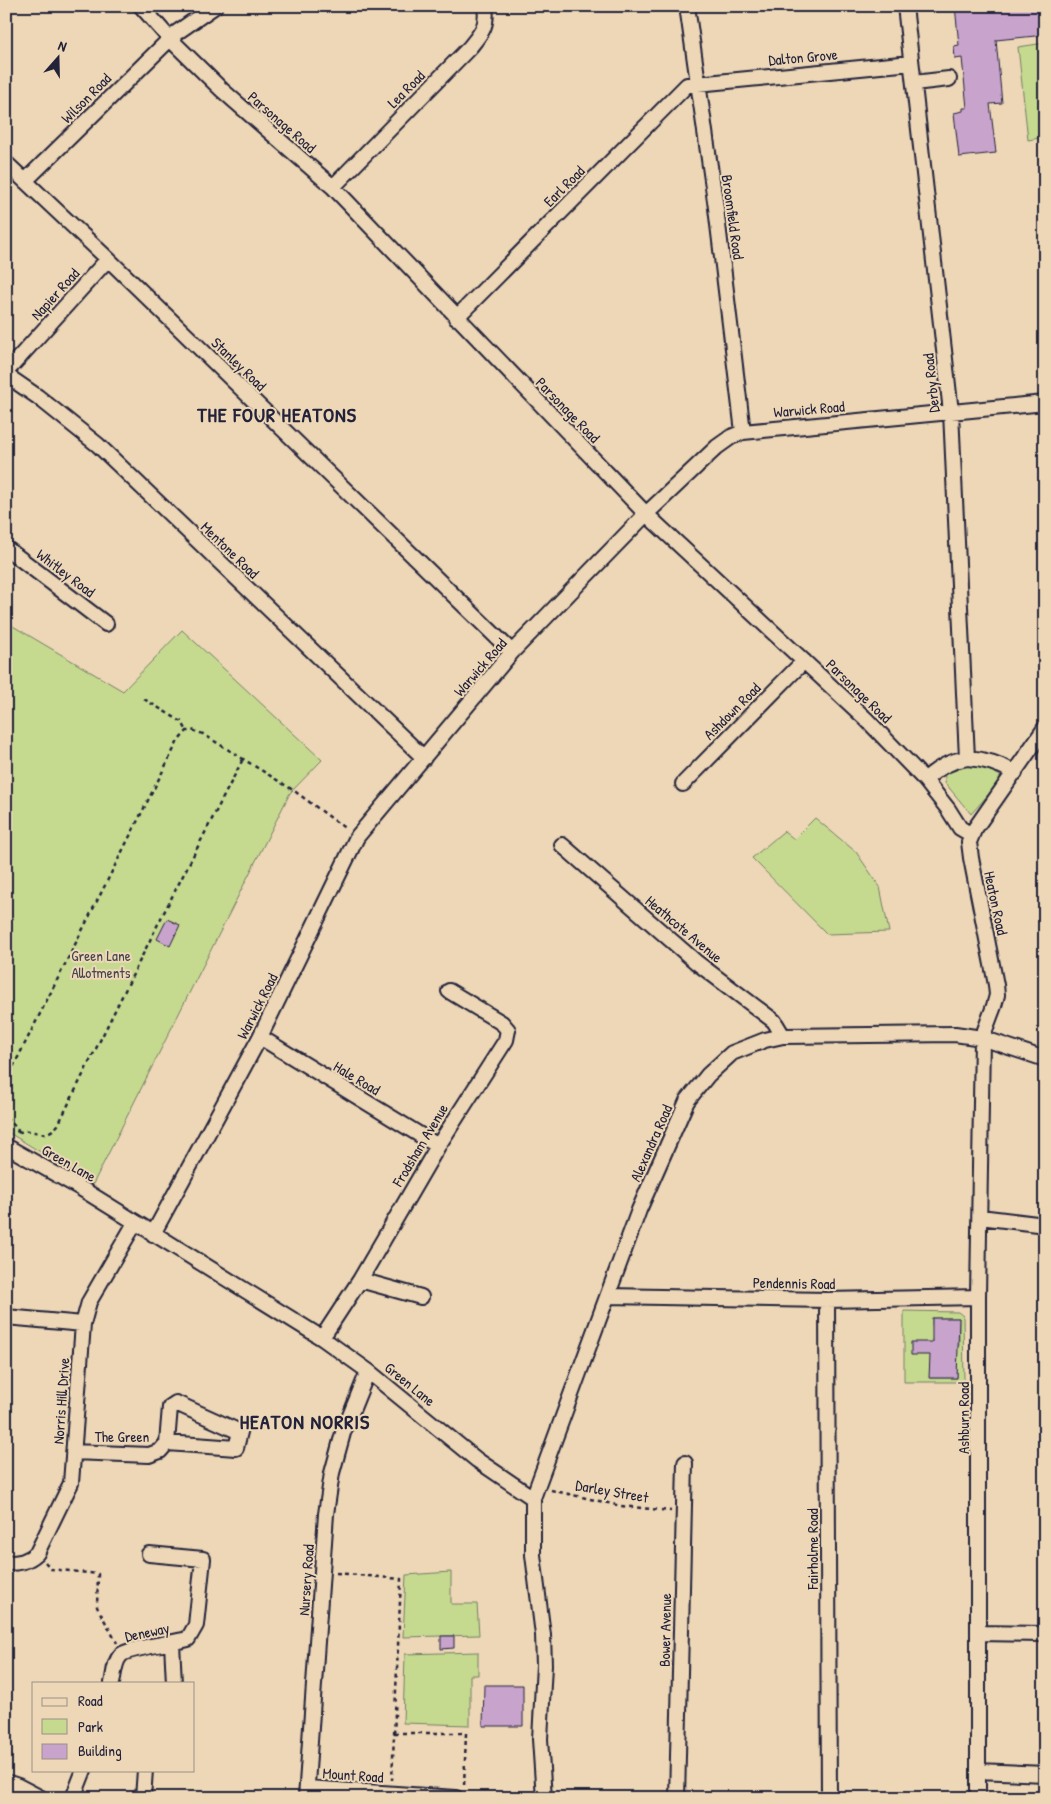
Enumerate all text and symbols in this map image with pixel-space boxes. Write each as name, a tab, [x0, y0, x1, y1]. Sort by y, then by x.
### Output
north arrow	[32, 32, 82, 82]
text: N	[56, 35, 70, 56]
street label: Dalton Grove	[768, 44, 839, 70]
street label: Lea Road	[382, 65, 430, 113]
street label: Wilson Road	[56, 68, 116, 128]
street label: Parsonage Road	[243, 87, 321, 158]
street label: Earl Road	[539, 161, 589, 211]
street label: Broomfield Road	[717, 173, 749, 261]
street label: Napier Road	[26, 263, 84, 325]
street label: Stanley Road	[207, 332, 271, 396]
street label: Derby Road	[917, 352, 945, 414]
street label: Parsonage Road	[531, 372, 605, 448]
street label: Warwick Road	[773, 395, 846, 423]
district label: THE FOUR HEATONS	[196, 401, 357, 428]
street label: Mentone Road	[196, 517, 264, 583]
street label: Whitley Road	[32, 544, 100, 602]
street label: Warwick Road	[449, 633, 511, 701]
street label: Parsonage Road	[821, 654, 897, 728]
street label: Ashdown Road	[699, 678, 765, 744]
street label: Heaton Road	[979, 869, 1013, 937]
street label: Heathcote Avenue	[641, 890, 727, 968]
park label: Green Lane Allotments	[71, 945, 131, 983]
street label: Warwick Road	[231, 969, 283, 1043]
street label: Hale Road	[330, 1056, 384, 1100]
street label: Frodsham Avenue	[387, 1100, 453, 1191]
street label: Alexandra Road	[625, 1101, 677, 1185]
street label: Green Lane	[38, 1139, 100, 1187]
street label: Pendennis Road	[753, 1272, 836, 1294]
street label: Norris Hill Drive	[48, 1357, 74, 1445]
street label: Green Lane	[380, 1357, 440, 1411]
street label: Ashburn Road	[953, 1382, 974, 1454]
district label: HEATON NORRIS	[240, 1408, 370, 1435]
street label: The Green	[95, 1426, 149, 1447]
street label: Darley Street	[574, 1474, 651, 1508]
street label: Fairholme Road	[802, 1508, 823, 1591]
street label: Nursery Road	[293, 1543, 319, 1616]
street label: Bower Avenue	[654, 1593, 676, 1667]
street label: Deneway	[123, 1617, 171, 1647]
legend	[32, 1682, 195, 1772]
text: Road	[78, 1690, 103, 1711]
text: Park	[78, 1716, 103, 1737]
text: Building	[78, 1740, 122, 1761]
street label: Mount Road	[322, 1762, 384, 1788]

